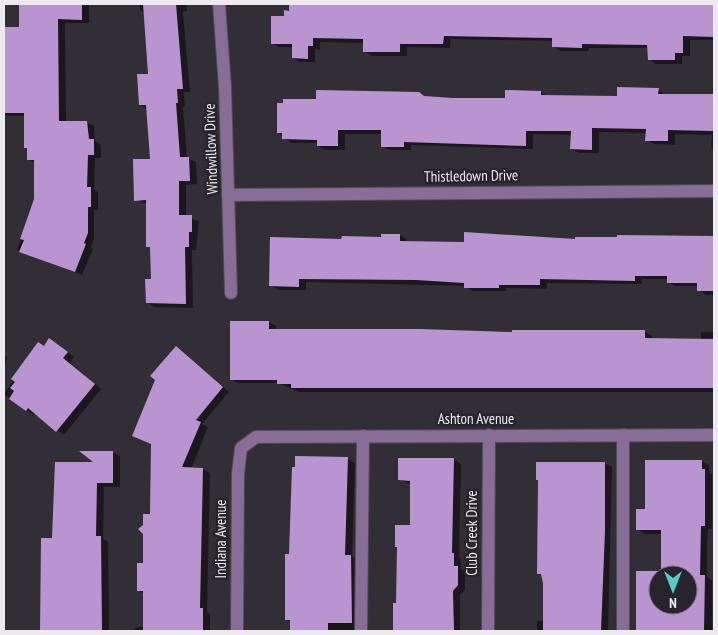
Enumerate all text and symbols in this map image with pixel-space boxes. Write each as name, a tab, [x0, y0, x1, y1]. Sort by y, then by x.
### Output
street label: Windwillow Drive	[199, 103, 222, 195]
street label: Thistledown Drive	[424, 165, 518, 186]
street label: Ashton Avenue	[438, 409, 514, 428]
street label: Club Creek Drive	[462, 490, 481, 576]
street label: Indiana Avenue	[211, 499, 230, 579]
north arrow	[648, 565, 698, 615]
text: N	[669, 594, 677, 612]

